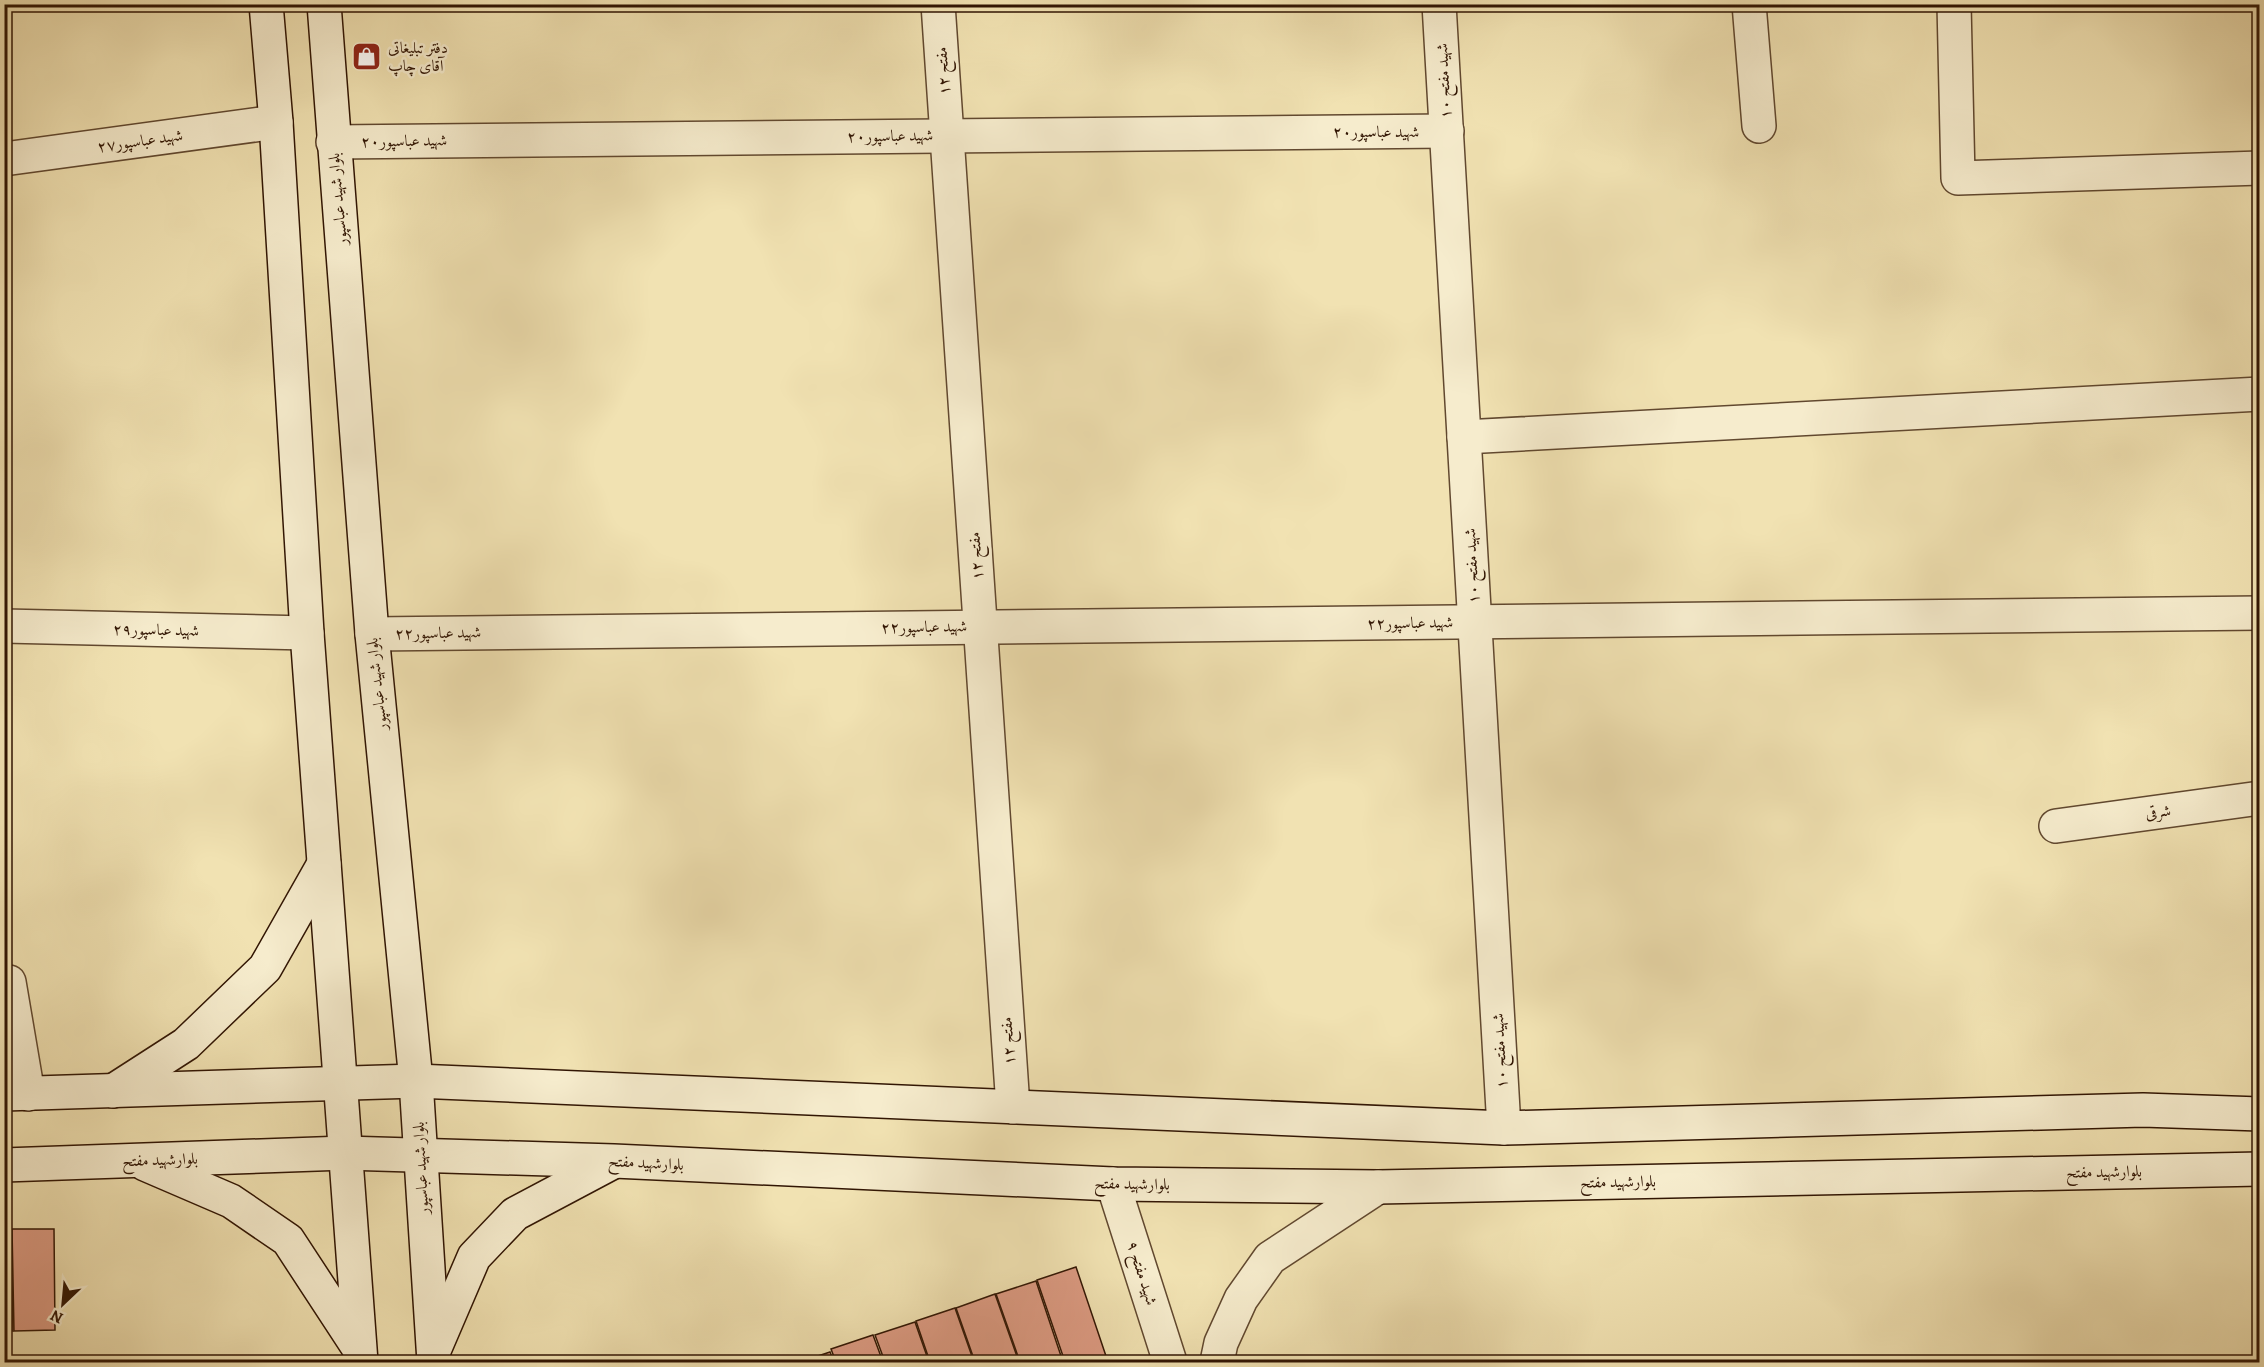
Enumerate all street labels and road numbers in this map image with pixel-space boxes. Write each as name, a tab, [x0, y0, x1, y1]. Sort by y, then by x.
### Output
street label: شهید مفتح ۱۰	[1431, 42, 1460, 119]
street label: مفتح ۱۲	[930, 46, 959, 96]
street label: شهید عباسپور۲۰	[1333, 121, 1419, 143]
street label: شهید عباسپور۲۷	[96, 124, 184, 158]
street label: شهید عباسپور۲۰	[847, 124, 933, 148]
street label: شهید عباسپور۲۰	[361, 129, 447, 153]
street label: بلوار شهید عباسپور	[323, 152, 353, 248]
street label: شهید مفتح ۱۰	[1459, 527, 1488, 604]
street label: مفتح ۱۲	[963, 531, 992, 581]
street label: شهید عباسپور۲۲	[1367, 611, 1453, 635]
street label: شهید عباسپور۲۲	[881, 615, 967, 639]
street label: شهید عباسپور۲۹	[113, 618, 199, 642]
street label: شهید عباسپور۲۲	[395, 621, 481, 645]
street label: بلوار شهید عباسپور	[361, 637, 393, 733]
street label: شرقی	[2144, 799, 2172, 825]
street label: شهید مفتح ۱۰	[1487, 1012, 1516, 1089]
street label: مفتح ۱۲	[995, 1016, 1024, 1066]
street label: بلوار شهید عباسپور	[408, 1121, 435, 1217]
street label: بلوارشهید مفتح	[122, 1148, 198, 1175]
street label: بلوارشهید مفتح	[607, 1150, 684, 1179]
street label: بلوارشهید مفتح	[2066, 1160, 2142, 1187]
street label: بلوارشهید مفتح	[1580, 1170, 1656, 1197]
street label: بلوارشهید مفتح	[1094, 1172, 1170, 1199]
street label: شهید مفتح ۹	[1118, 1238, 1163, 1309]

